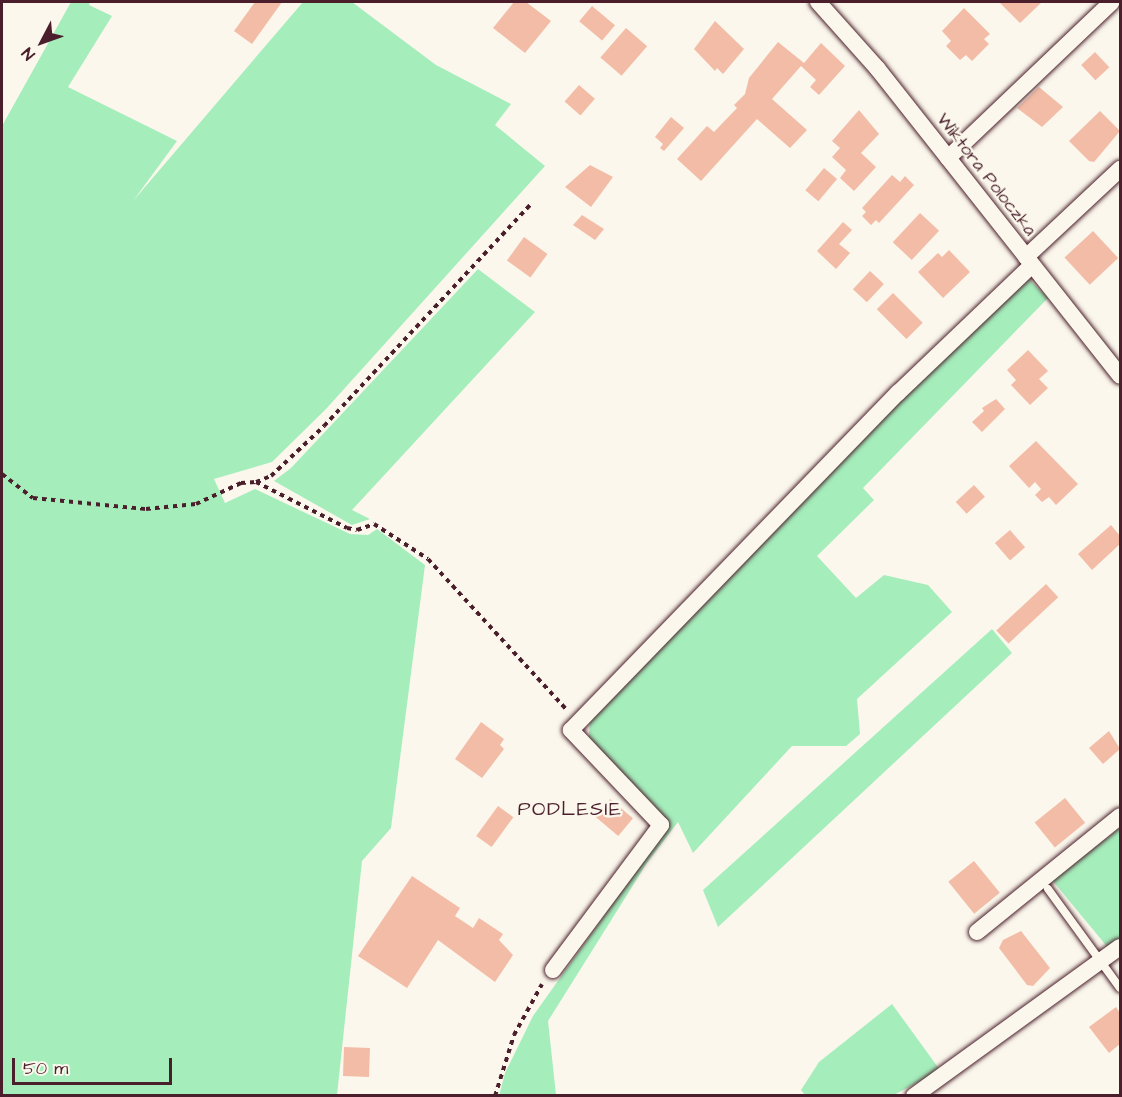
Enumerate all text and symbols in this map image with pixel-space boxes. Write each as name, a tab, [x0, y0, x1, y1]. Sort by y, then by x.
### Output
north arrow	[12, 12, 72, 72]
text: N	[17, 43, 40, 65]
street label: Wiktora Poloczka	[931, 109, 1041, 241]
district label: PODLESIE	[518, 797, 622, 821]
scale bar	[15, 1046, 176, 1084]
text: 50 m	[23, 1056, 68, 1081]

